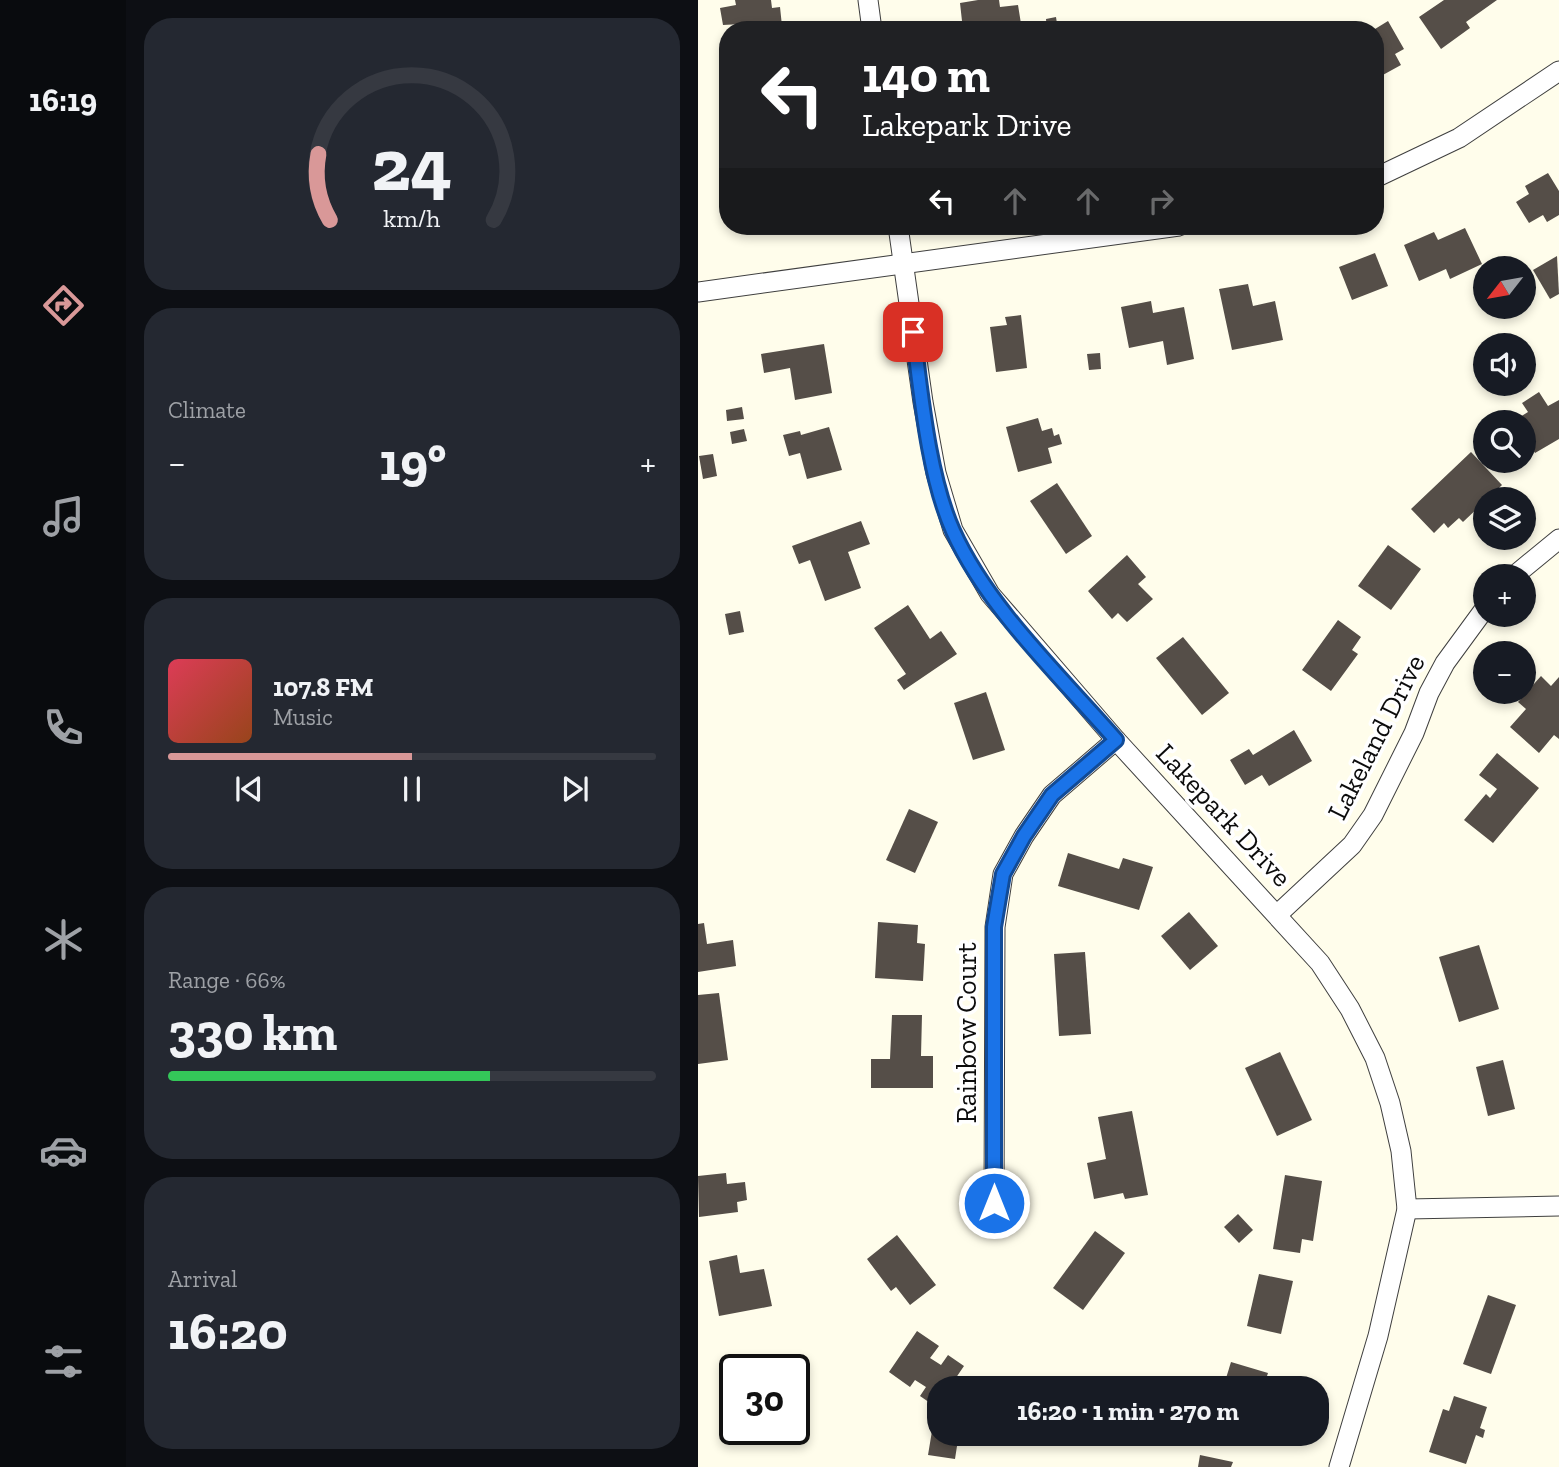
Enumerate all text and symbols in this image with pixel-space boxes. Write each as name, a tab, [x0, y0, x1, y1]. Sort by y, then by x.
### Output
text: 140 m	[862, 46, 990, 105]
icon: left	[747, 49, 838, 140]
text: 16:19	[29, 81, 97, 119]
text: Lakepark Drive	[862, 106, 1072, 144]
text: 24	[372, 121, 452, 209]
icon: left	[923, 182, 961, 220]
icon: ahead	[996, 182, 1034, 220]
icon: ahead	[1069, 182, 1107, 220]
icon: right	[1142, 182, 1180, 220]
text: km/h	[383, 203, 441, 233]
north arrow	[1473, 256, 1536, 318]
map controls	[1473, 256, 1536, 704]
icon: directions	[39, 281, 88, 330]
pin	[883, 302, 943, 362]
icon: arrive	[894, 313, 932, 351]
button: sound	[1473, 333, 1536, 396]
text: Climate	[168, 396, 246, 424]
button: search	[1473, 410, 1536, 473]
text: 19°	[379, 431, 446, 493]
text: −	[168, 440, 186, 486]
text: +	[640, 440, 656, 486]
button: layers	[1473, 487, 1536, 550]
icon: music	[39, 492, 88, 541]
button: +	[1473, 564, 1536, 627]
button: −	[1473, 641, 1536, 704]
street label: Lakeland Drive	[1320, 649, 1432, 825]
text: 107.8 FM	[273, 671, 373, 703]
icon: phone	[39, 703, 88, 752]
text: Music	[273, 703, 333, 731]
street label: Lakepark Drive	[1149, 737, 1299, 893]
icon: previous	[230, 770, 268, 808]
icon: pause	[393, 770, 431, 808]
icon: next	[556, 770, 594, 808]
icon: climate	[39, 915, 88, 964]
street label: Rainbow Court	[950, 942, 983, 1124]
text: Range · 66%	[168, 966, 286, 994]
text: 330 km	[168, 1001, 337, 1063]
icon: car	[39, 1126, 88, 1175]
position arrow	[957, 1166, 1031, 1240]
text: Arrival	[168, 1265, 237, 1293]
text: 16:20	[168, 1300, 288, 1362]
icon: filters	[39, 1337, 88, 1386]
speed limit sign: 30	[719, 1354, 810, 1445]
text: 16:20 · 1 min · 270 m	[1017, 1395, 1239, 1427]

